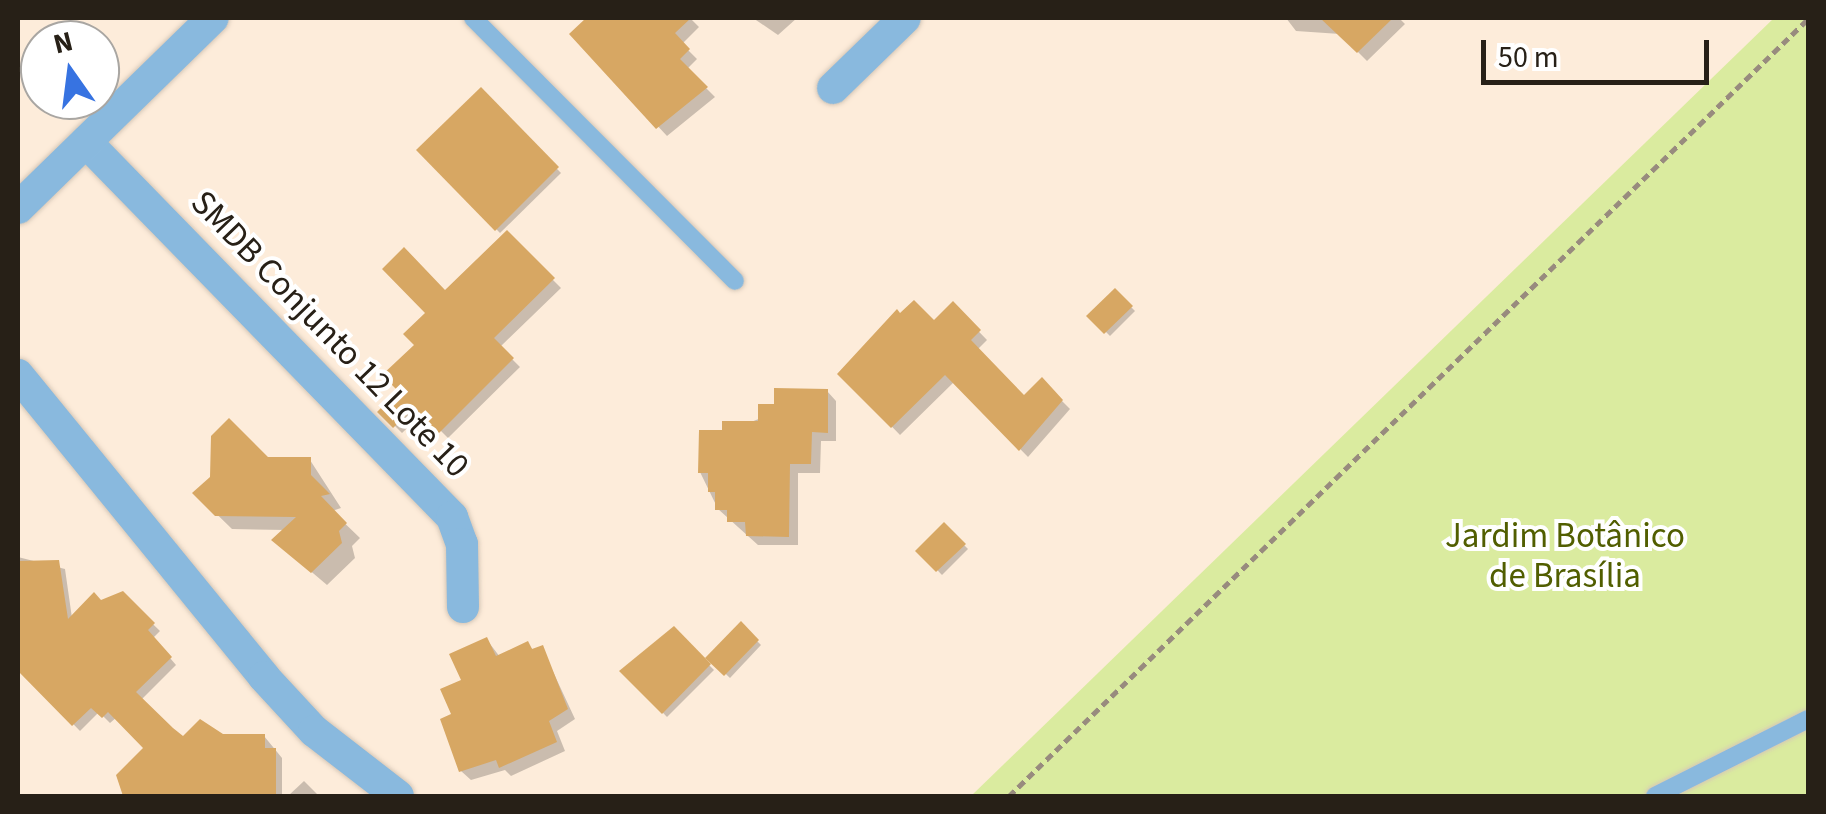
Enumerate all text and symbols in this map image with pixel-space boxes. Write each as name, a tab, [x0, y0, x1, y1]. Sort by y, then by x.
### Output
north arrow	[20, 20, 120, 120]
scale bar	[1486, 20, 1714, 82]
text: N	[49, 21, 77, 64]
text: 50 m	[1498, 36, 1559, 79]
street label: SMDB Conjunto 12 Lote 10	[182, 182, 478, 486]
park label: Jardim Botânico de Brasília	[1445, 515, 1685, 597]

